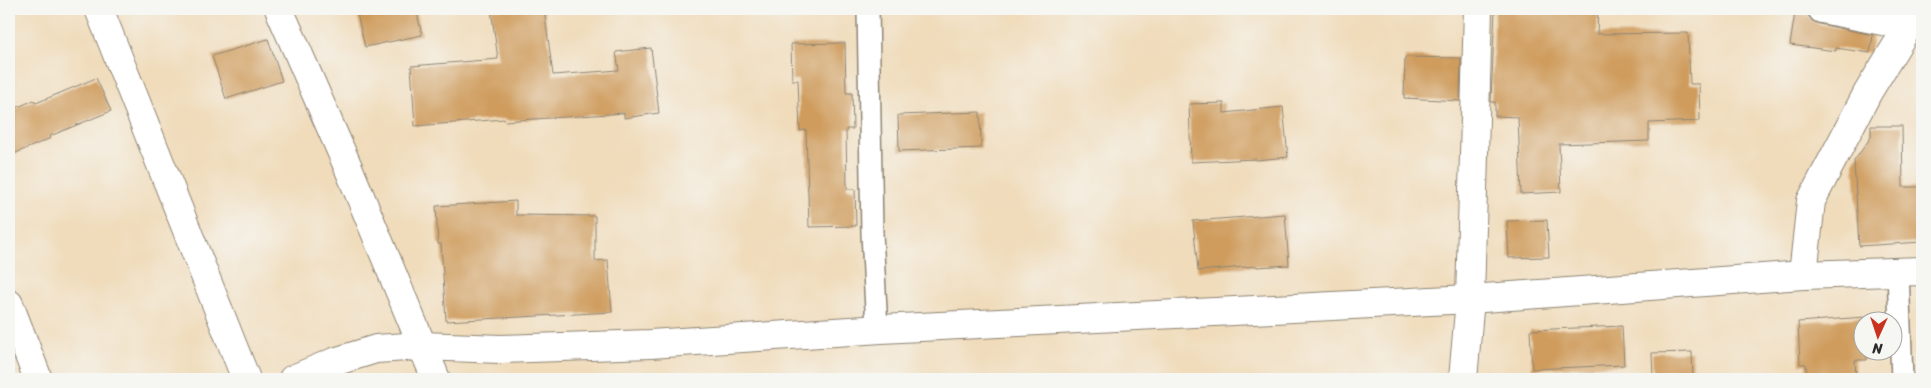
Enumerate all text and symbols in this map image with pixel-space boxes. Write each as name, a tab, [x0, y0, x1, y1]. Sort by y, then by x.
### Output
north arrow	[1854, 310, 1904, 360]
text: N	[1872, 336, 1884, 361]

